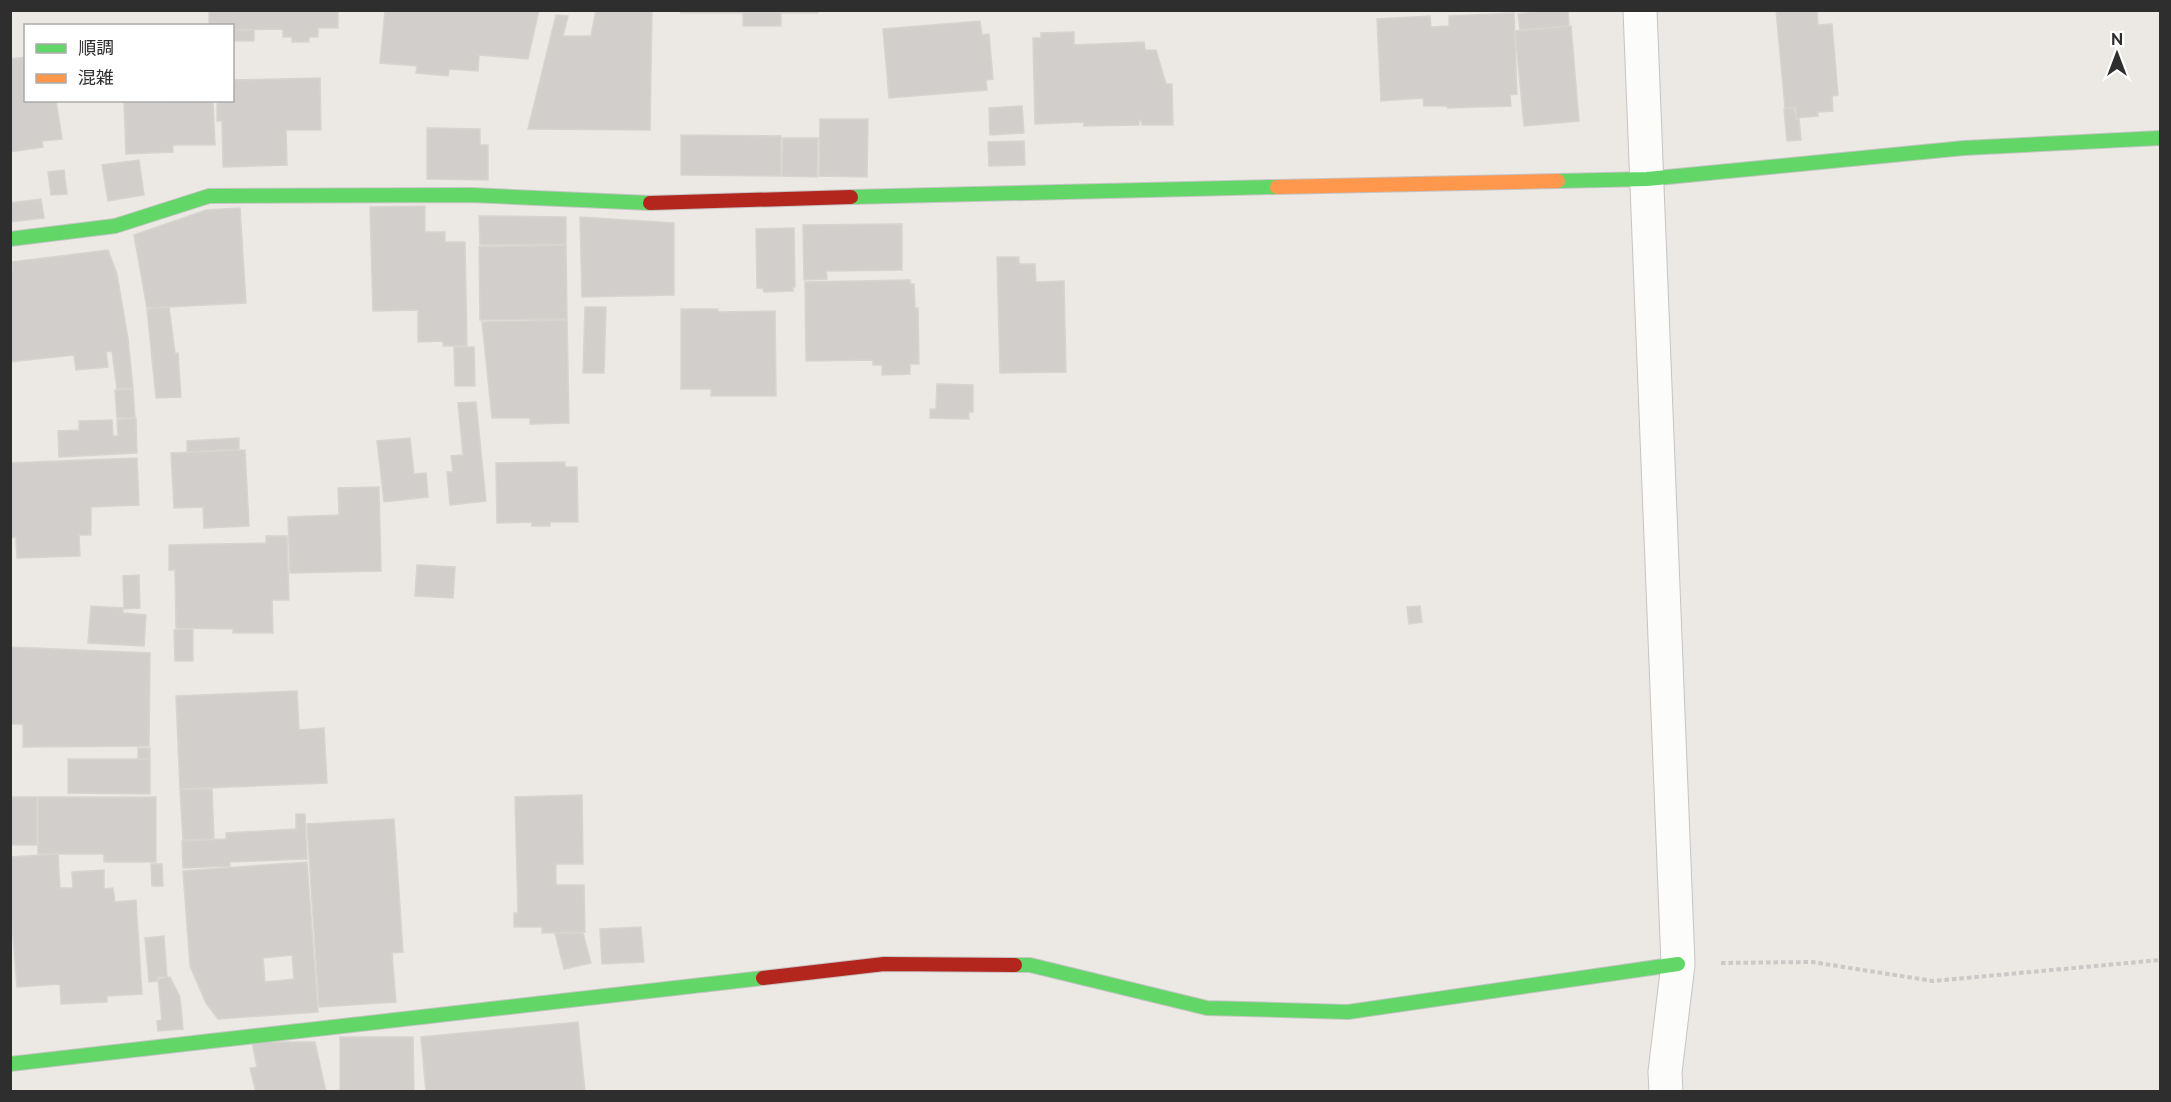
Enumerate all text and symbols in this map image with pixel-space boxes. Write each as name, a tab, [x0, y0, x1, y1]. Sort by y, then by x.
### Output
legend	[24, 24, 234, 102]
north arrow	[2087, 24, 2147, 84]
text: N	[2111, 30, 2123, 49]
text: 順調	[78, 37, 114, 58]
text: 混雑	[78, 67, 114, 88]

